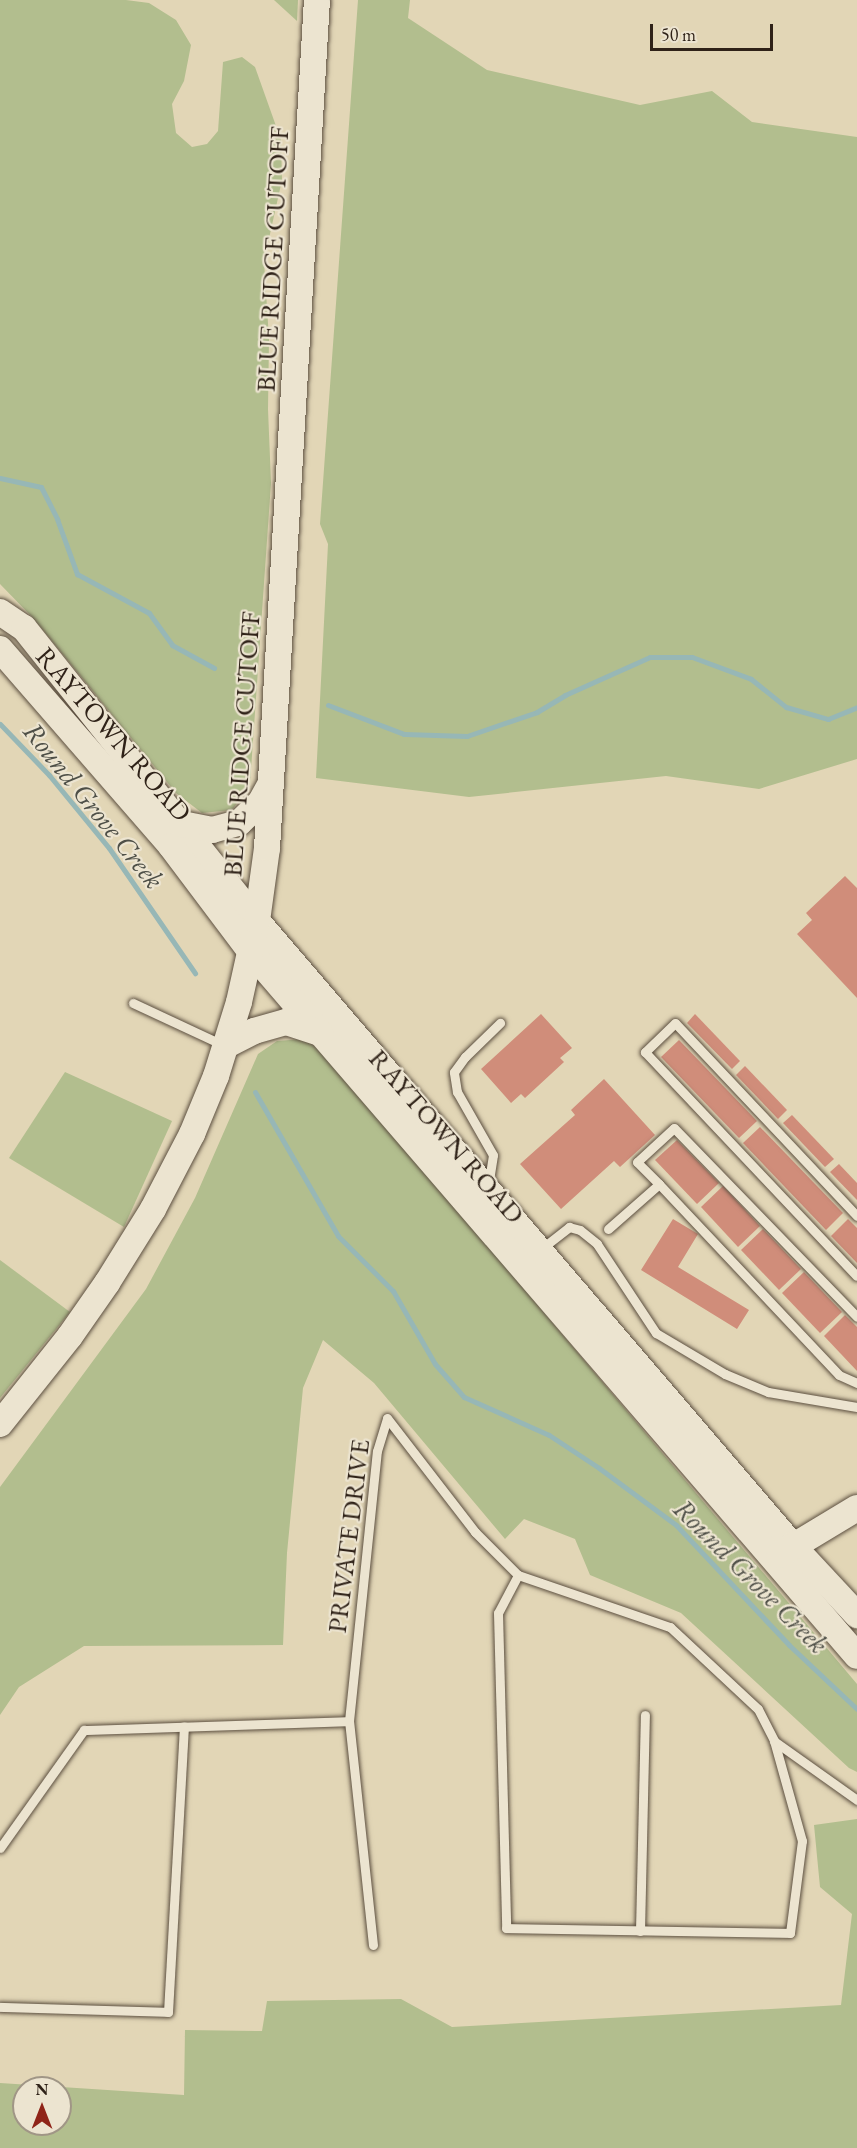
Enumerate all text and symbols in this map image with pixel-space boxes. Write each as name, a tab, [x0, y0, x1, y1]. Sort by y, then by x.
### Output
scale bar	[653, 12, 776, 50]
text: 50 m	[661, 23, 696, 46]
street label: BLUE RIDGE CUTOFF	[249, 125, 295, 393]
street label: BLUE RIDGE CUTOFF	[216, 610, 266, 878]
street label: RAYTOWN ROAD	[29, 640, 199, 828]
water label: Round Grove Creek	[16, 715, 172, 895]
street label: RAYTOWN ROAD	[362, 1042, 532, 1230]
street label: PRIVATE DRIVE	[320, 1437, 376, 1635]
water label: Round Grove Creek	[667, 1492, 835, 1660]
north arrow	[12, 2076, 72, 2136]
text: N	[36, 2079, 48, 2100]

